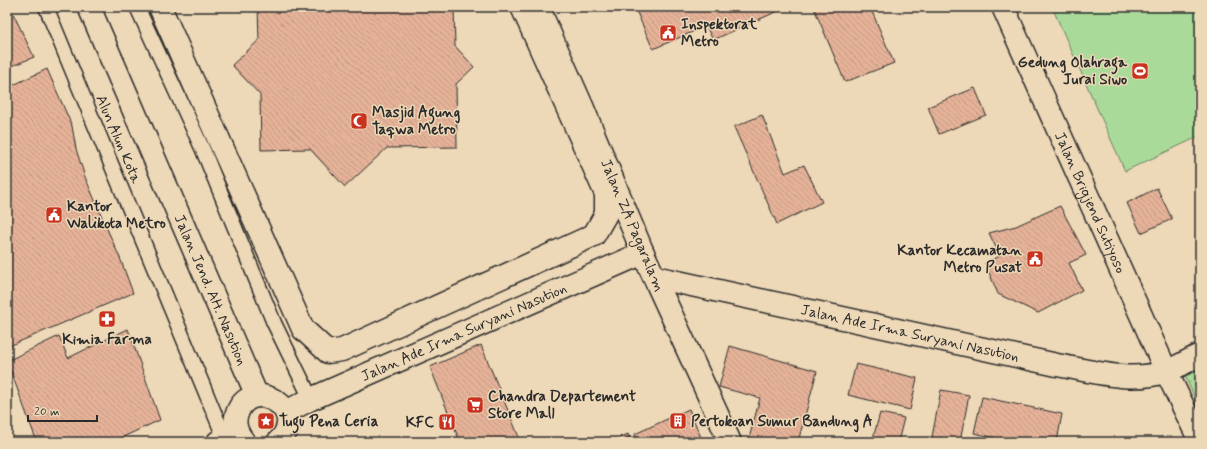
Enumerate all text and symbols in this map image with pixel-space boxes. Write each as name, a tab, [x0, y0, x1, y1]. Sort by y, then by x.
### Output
place label: Inspektorat Metro	[681, 15, 758, 52]
public building icon: Inspektorat Metro	[658, 23, 678, 43]
place label: Gedung Olahraga Jurai Siwo	[1018, 53, 1128, 90]
sports icon: Gedung Olahraga Jurai Siwo	[1130, 61, 1150, 81]
street label: Alun Alun Kota	[90, 92, 146, 188]
place label: Masjid Agung Taqwa Metro	[372, 103, 461, 140]
mosque icon: Masjid Agung Taqwa Metro	[349, 111, 369, 131]
street label: Jalan Brigjend Sutiyoso	[1049, 129, 1130, 277]
street label: Jalan ZA Pagaralam	[594, 156, 669, 295]
place label: Kantor Walikota Metro	[66, 197, 166, 234]
public building icon: Kantor Walikota Metro	[44, 205, 64, 225]
street label: Jalan Jend. AH. Nasution	[169, 212, 252, 369]
place label: Kantor Kecamatan Metro Pusat	[897, 241, 1022, 278]
public building icon: Kantor Kecamatan Metro Pusat	[1025, 249, 1045, 269]
street label: Jalan Ade Irma Suryani Nasution	[358, 279, 570, 387]
street label: Jalan Ade Irma Suryani Nasution	[799, 300, 1021, 367]
pharmacy icon: Kimia Farma	[97, 309, 117, 329]
place label: Kimia Farma	[62, 330, 152, 350]
place label: Chandra Departement Store Mall	[488, 387, 636, 424]
supermarket icon: Chandra Departement Store Mall	[465, 395, 485, 415]
scale bar	[28, 397, 97, 423]
text: 20 m	[34, 404, 60, 420]
place icon: Tugu Pena Ceria	[256, 411, 276, 431]
building icon: Pertokoan Sumur Bandung A	[668, 411, 688, 431]
place label: Tugu Pena Ceria	[279, 412, 379, 434]
restaurant icon: KFC	[437, 412, 457, 432]
place label: Pertokoan Sumur Bandung A	[691, 412, 873, 433]
place label: KFC	[406, 413, 434, 433]

